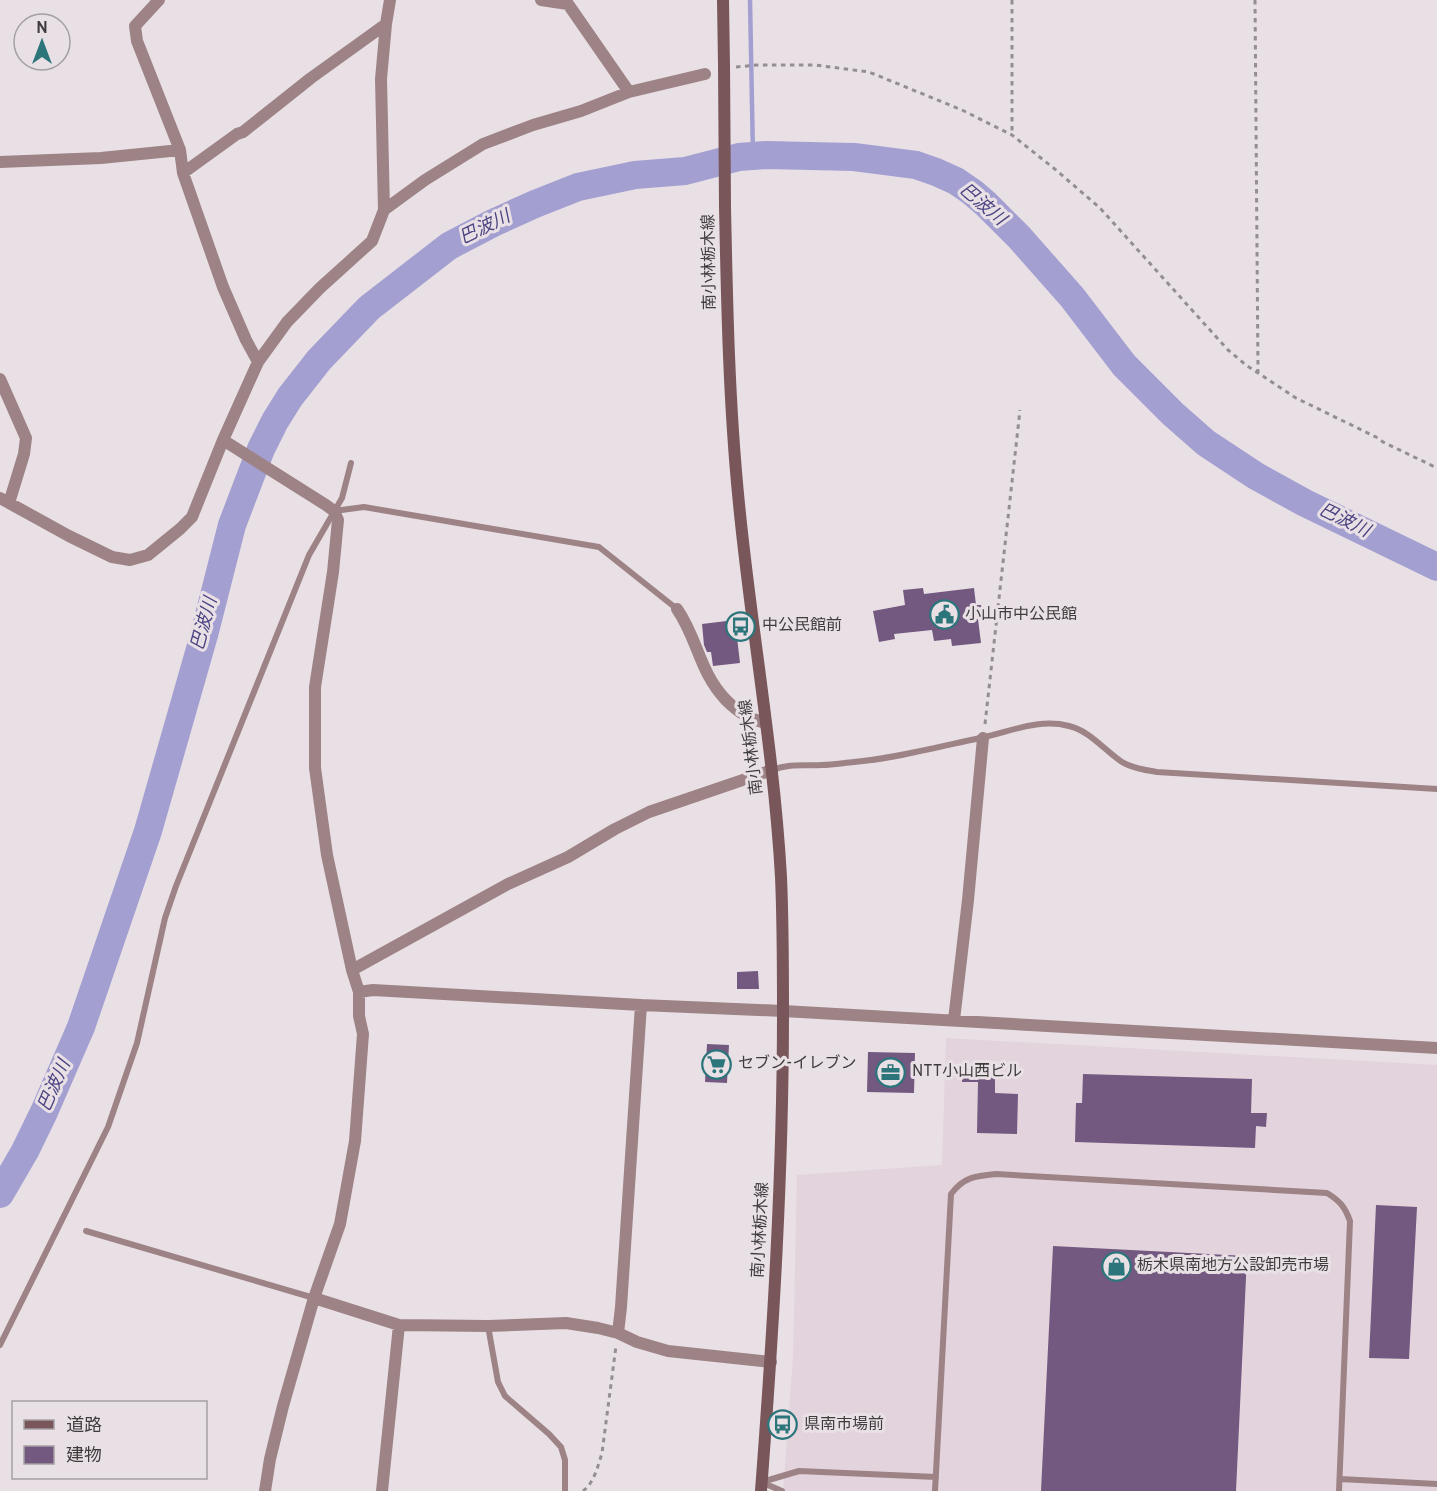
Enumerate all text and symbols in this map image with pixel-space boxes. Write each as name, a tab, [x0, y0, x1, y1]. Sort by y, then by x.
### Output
north arrow	[12, 12, 72, 72]
text: N	[36, 19, 48, 39]
water label: 巴波川	[954, 179, 1012, 232]
water label: 巴波川	[456, 205, 516, 250]
street label: 南小林栃木線	[699, 214, 721, 310]
water label: 巴波川	[1315, 499, 1375, 544]
water label: 巴波川	[187, 593, 224, 653]
public building icon: 小山市中公民館	[928, 599, 960, 631]
place label: 小山市中公民館	[965, 605, 1077, 625]
bus stop icon: 中公民館前	[725, 610, 757, 642]
place label: 中公民館前	[762, 616, 842, 636]
street label: 南小林栃木線	[736, 698, 768, 796]
supermarket icon: セブン-イレブン	[701, 1048, 733, 1080]
place label: セブン-イレブン	[738, 1054, 856, 1074]
water label: 巴波川	[34, 1055, 77, 1115]
office icon: NTT小山西ビル	[875, 1056, 907, 1088]
place label: NTT小山西ビル	[912, 1062, 1022, 1082]
street label: 南小林栃木線	[749, 1182, 773, 1278]
shop icon: 栃木県南地方公設卸売市場	[1100, 1250, 1132, 1282]
place label: 栃木県南地方公設卸売市場	[1137, 1255, 1329, 1276]
legend	[12, 1401, 207, 1479]
bus stop icon: 県南市場前	[767, 1409, 799, 1441]
text: 道路	[66, 1415, 102, 1438]
place label: 県南市場前	[804, 1415, 884, 1435]
text: 建物	[66, 1445, 102, 1468]

